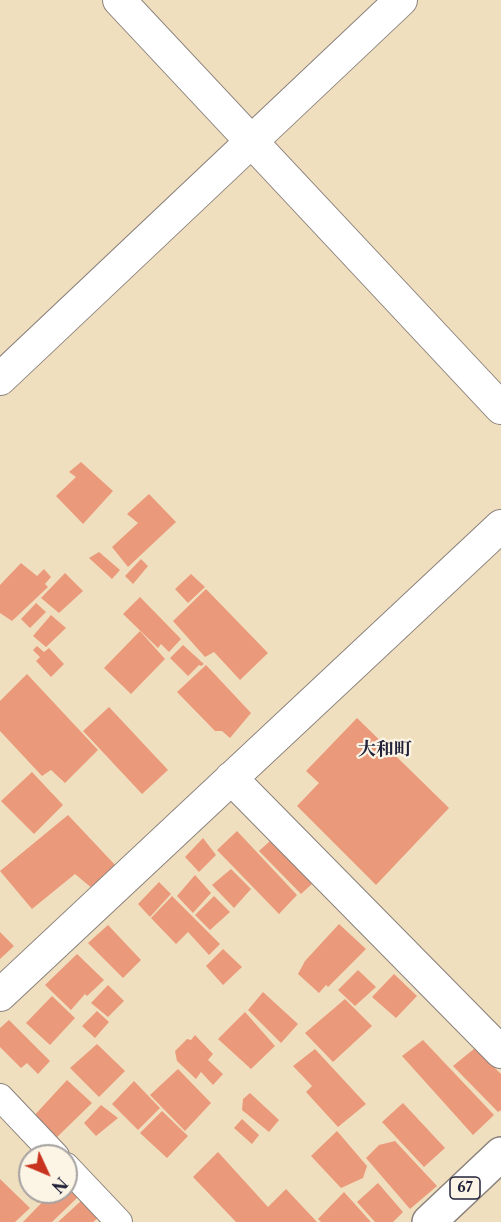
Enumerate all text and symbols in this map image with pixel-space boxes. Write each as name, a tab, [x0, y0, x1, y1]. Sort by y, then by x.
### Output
district label: 大和町	[358, 739, 412, 761]
north arrow	[18, 1144, 78, 1204]
text: N	[47, 1173, 72, 1197]
road number: 67	[450, 1177, 480, 1199]

